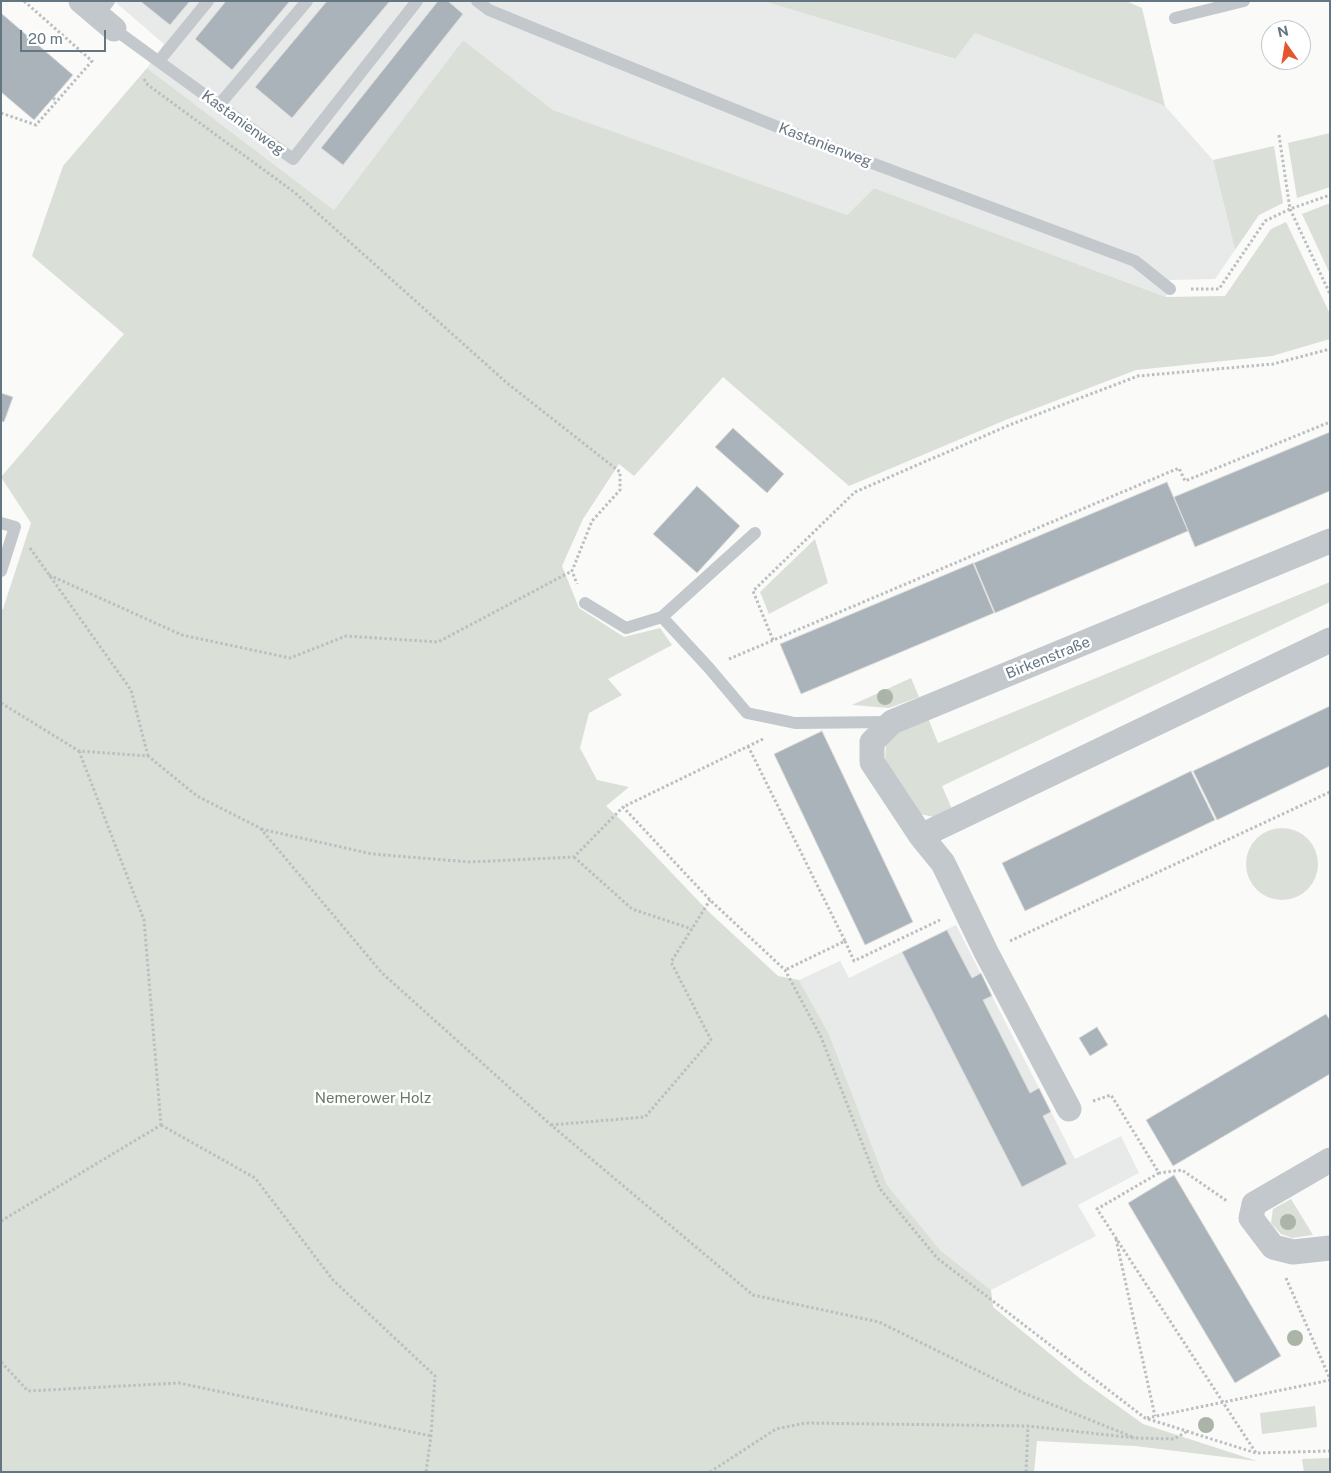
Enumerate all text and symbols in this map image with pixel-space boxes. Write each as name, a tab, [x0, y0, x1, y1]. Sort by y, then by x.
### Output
scale bar	[22, 20, 109, 52]
north arrow	[1261, 20, 1311, 70]
text: N	[1276, 22, 1290, 40]
text: 20 m	[28, 30, 63, 47]
street label: Kastanienweg	[198, 87, 288, 159]
street label: Kastanienweg	[776, 119, 874, 171]
street label: Birkenstraße	[1003, 633, 1093, 683]
park label: Nemerower Holz	[315, 1089, 431, 1107]

